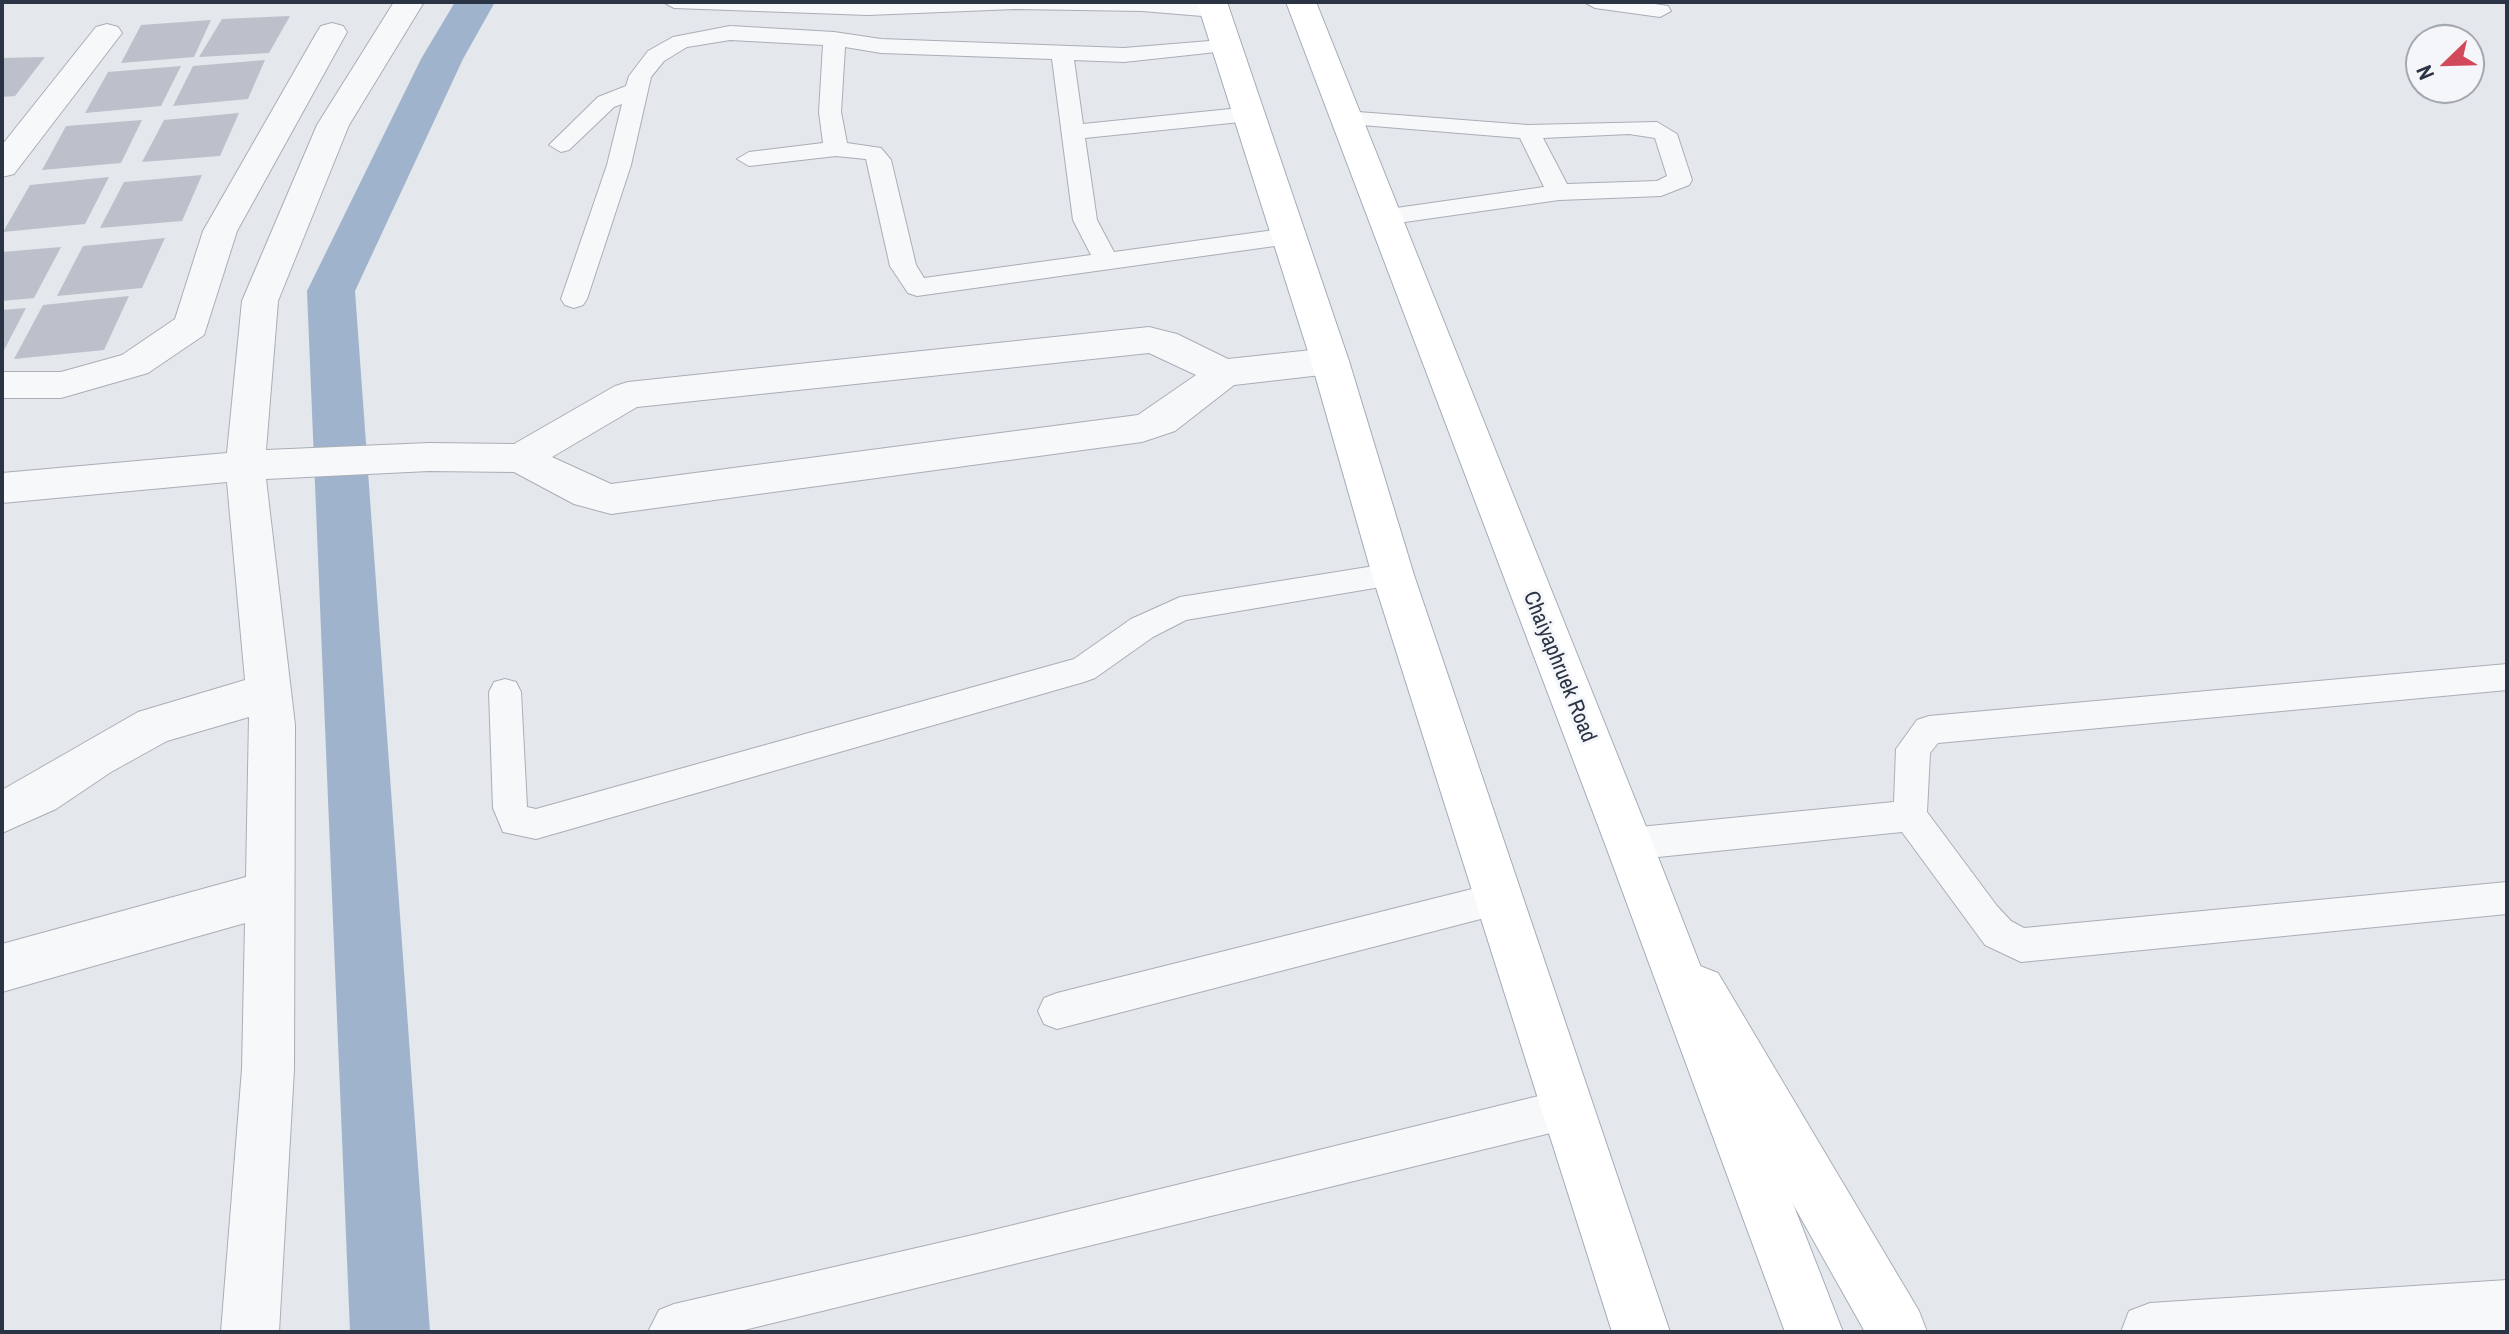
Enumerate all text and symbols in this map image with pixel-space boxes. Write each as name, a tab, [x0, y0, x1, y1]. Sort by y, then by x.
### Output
north arrow	[2405, 24, 2485, 104]
text: N	[2408, 61, 2441, 84]
street label: Chaiyaphruek Road	[1517, 588, 1601, 746]

